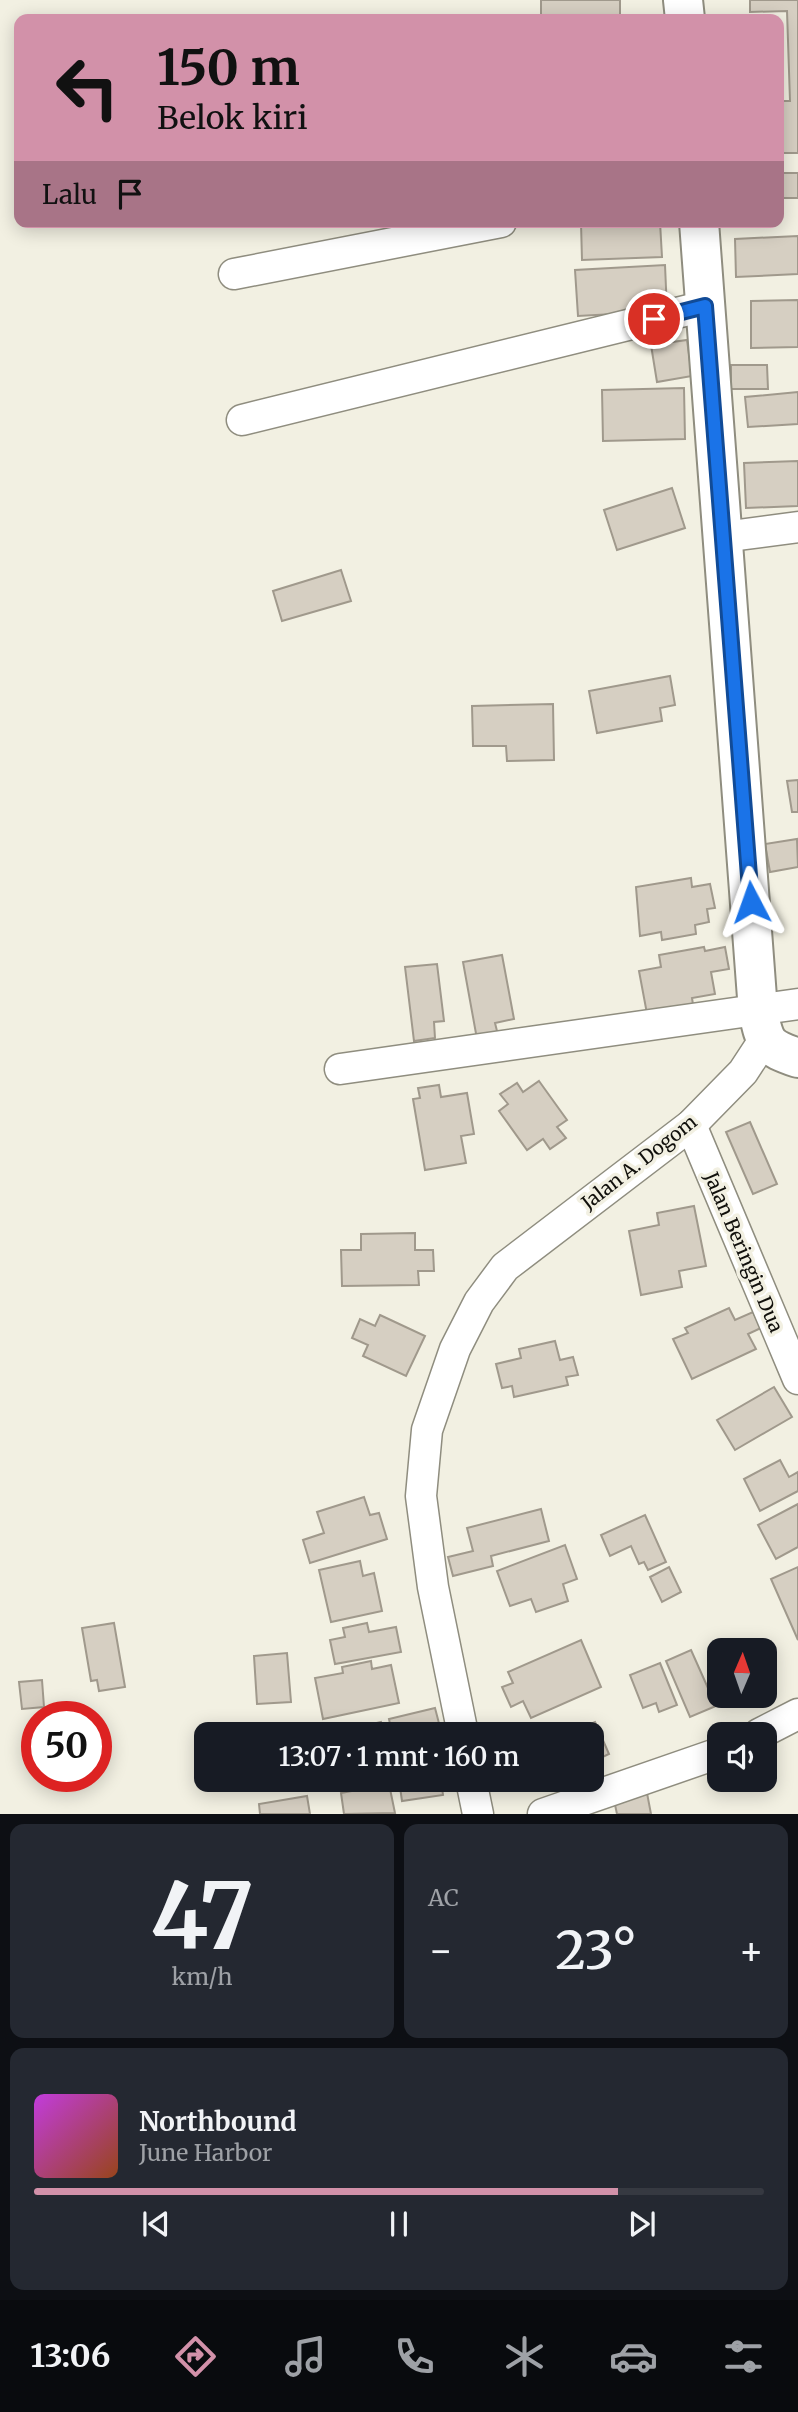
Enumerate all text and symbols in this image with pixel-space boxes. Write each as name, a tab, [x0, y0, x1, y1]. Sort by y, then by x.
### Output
text: 150 m	[157, 37, 300, 98]
icon: left	[42, 42, 133, 133]
text: Belok kiri	[157, 98, 308, 138]
icon: arrive	[111, 175, 149, 213]
text: Lalu	[42, 178, 97, 211]
pin	[624, 289, 684, 349]
icon: arrive	[635, 300, 673, 338]
position arrow	[714, 865, 788, 939]
street label: Jalan A. Dogom	[576, 1109, 702, 1215]
street label: Jalan Beringin Dua	[699, 1167, 789, 1336]
north arrow	[707, 1638, 777, 1708]
map controls	[707, 1638, 777, 1792]
speed limit sign: 50	[21, 1701, 112, 1792]
button: sound	[707, 1722, 777, 1792]
text: 13:07 · 1 mnt · 160 m	[278, 1740, 520, 1773]
text: 47	[150, 1859, 254, 1974]
text: AC	[428, 1883, 459, 1912]
text: 23°	[555, 1918, 637, 1983]
text: −	[428, 1927, 453, 1974]
text: +	[739, 1927, 764, 1974]
text: km/h	[172, 1962, 232, 1991]
text: Northbound	[139, 2105, 297, 2138]
text: June Harbor	[139, 2138, 272, 2167]
icon: previous	[137, 2205, 175, 2243]
icon: pause	[380, 2205, 418, 2243]
icon: next	[623, 2205, 661, 2243]
icon: directions	[171, 2332, 220, 2381]
icon: music	[281, 2332, 330, 2381]
icon: phone	[390, 2332, 439, 2381]
icon: climate	[500, 2332, 549, 2381]
icon: car	[609, 2332, 658, 2381]
icon: filters	[719, 2332, 768, 2381]
text: 13:06	[30, 2336, 110, 2376]

